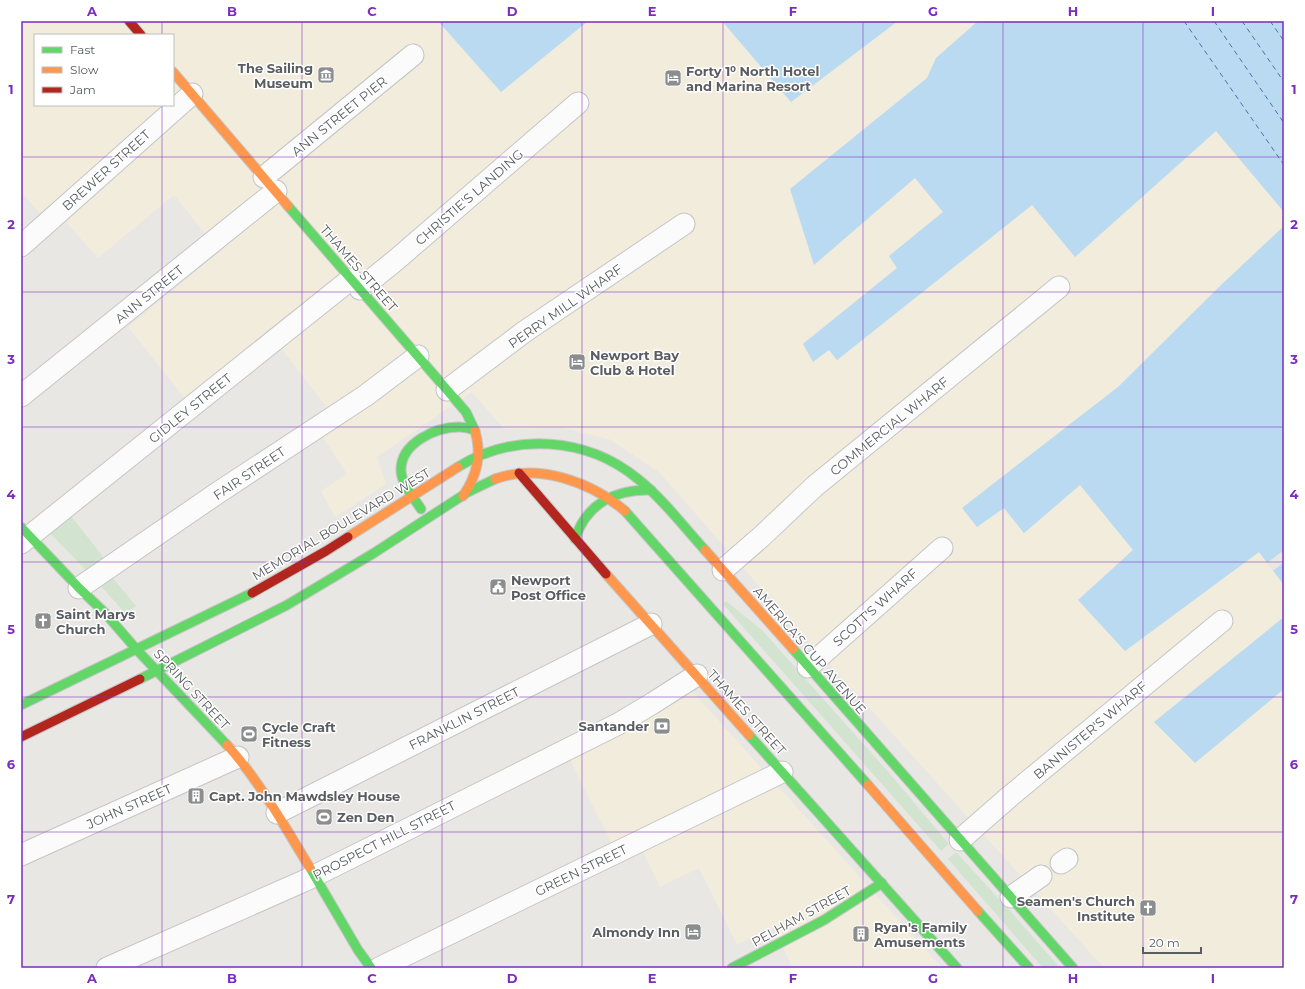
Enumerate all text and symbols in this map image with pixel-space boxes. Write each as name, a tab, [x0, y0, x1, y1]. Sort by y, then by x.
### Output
text: A	[86, 3, 98, 19]
text: B	[227, 3, 237, 19]
text: C	[367, 3, 377, 19]
text: D	[507, 3, 518, 19]
text: E	[648, 3, 657, 19]
text: F	[789, 3, 797, 19]
text: G	[928, 3, 938, 19]
text: H	[1068, 3, 1078, 19]
text: I	[1211, 3, 1215, 19]
legend	[34, 34, 174, 106]
text: Fast	[70, 42, 95, 57]
place label: The Sailing Museum	[238, 60, 313, 91]
text: Slow	[70, 62, 99, 77]
place label: Forty 1⁰ North Hotel and Marina Resort	[686, 63, 819, 94]
museum icon: The Sailing Museum	[316, 65, 336, 85]
hotel icon: Forty 1⁰ North Hotel and Marina Resort	[663, 68, 683, 88]
street label: ANN STREET PIER	[288, 73, 390, 159]
text: 1	[8, 81, 14, 97]
text: 1	[1291, 81, 1297, 97]
text: Jam	[69, 82, 96, 97]
street label: BREWER STREET	[59, 126, 154, 214]
street label: CHRISTIE'S LANDING	[412, 146, 526, 248]
text: 2	[7, 216, 15, 232]
text: 2	[1290, 216, 1298, 232]
street label: THAMES STREET	[317, 221, 401, 315]
street label: ANN STREET	[112, 261, 187, 326]
street label: PERRY MILL WHARF	[505, 261, 625, 351]
place label: Newport Bay Club & Hotel	[590, 347, 679, 378]
text: 3	[6, 351, 15, 367]
text: 3	[1289, 351, 1298, 367]
hotel icon: Newport Bay Club & Hotel	[567, 352, 587, 372]
street label: GIDLEY STREET	[145, 369, 235, 446]
street label: COMMERCIAL WHARF	[826, 373, 952, 479]
street label: FAIR STREET	[210, 443, 288, 503]
street label: MEMORIAL BOULEVARD WEST	[249, 464, 433, 584]
text: 4	[7, 486, 16, 502]
text: 4	[1290, 486, 1299, 502]
street label: SCOTT'S WHARF	[829, 565, 921, 649]
place label: Newport Post Office	[511, 572, 586, 603]
public building icon: Newport Post Office	[488, 577, 508, 597]
street label: AMERICA'S CUP AVENUE	[750, 583, 870, 717]
place label: Saint Marys Church	[56, 606, 135, 637]
church icon: Saint Marys Church	[33, 611, 53, 631]
text: 5	[7, 621, 15, 637]
text: 5	[1290, 621, 1298, 637]
street label: SPRING STREET	[151, 645, 234, 733]
street label: THAMES STREET	[704, 666, 790, 758]
street label: BANNISTER'S WHARF	[1030, 678, 1150, 782]
street label: FRANKLIN STREET	[406, 683, 522, 753]
bank icon: Santander	[652, 716, 672, 736]
place label: Santander	[578, 718, 649, 734]
place label: Cycle Craft Fitness	[262, 719, 336, 750]
sports icon: Cycle Craft Fitness	[239, 724, 259, 744]
text: 6	[7, 756, 16, 772]
text: 6	[1290, 756, 1299, 772]
street label: JOHN STREET	[83, 780, 175, 832]
building icon: Capt. John Mawdsley House	[186, 786, 206, 806]
place label: Capt. John Mawdsley House	[209, 788, 400, 804]
street label: PROSPECT HILL STREET	[310, 797, 459, 883]
sports icon: Zen Den	[314, 807, 334, 827]
place label: Zen Den	[337, 809, 394, 825]
street label: GREEN STREET	[532, 841, 630, 899]
street label: PELHAM STREET	[749, 882, 854, 950]
text: 7	[7, 891, 15, 907]
text: 7	[1290, 891, 1298, 907]
place label: Seamen's Church Institute	[1017, 893, 1135, 924]
church icon: Seamen's Church Institute	[1138, 898, 1158, 918]
place label: Ryan's Family Amusements	[873, 919, 967, 950]
hotel icon: Almondy Inn	[683, 922, 703, 942]
place label: Almondy Inn	[591, 924, 680, 940]
building icon: Ryan's Family Amusements	[851, 924, 871, 944]
scale bar	[1143, 929, 1201, 955]
text: 20 m	[1149, 935, 1180, 950]
text: A	[86, 970, 98, 986]
text: B	[227, 970, 237, 986]
text: C	[367, 970, 377, 986]
text: D	[507, 970, 518, 986]
text: E	[648, 970, 657, 986]
text: F	[789, 970, 797, 986]
text: G	[928, 970, 938, 986]
text: H	[1068, 970, 1078, 986]
text: I	[1211, 970, 1215, 986]

